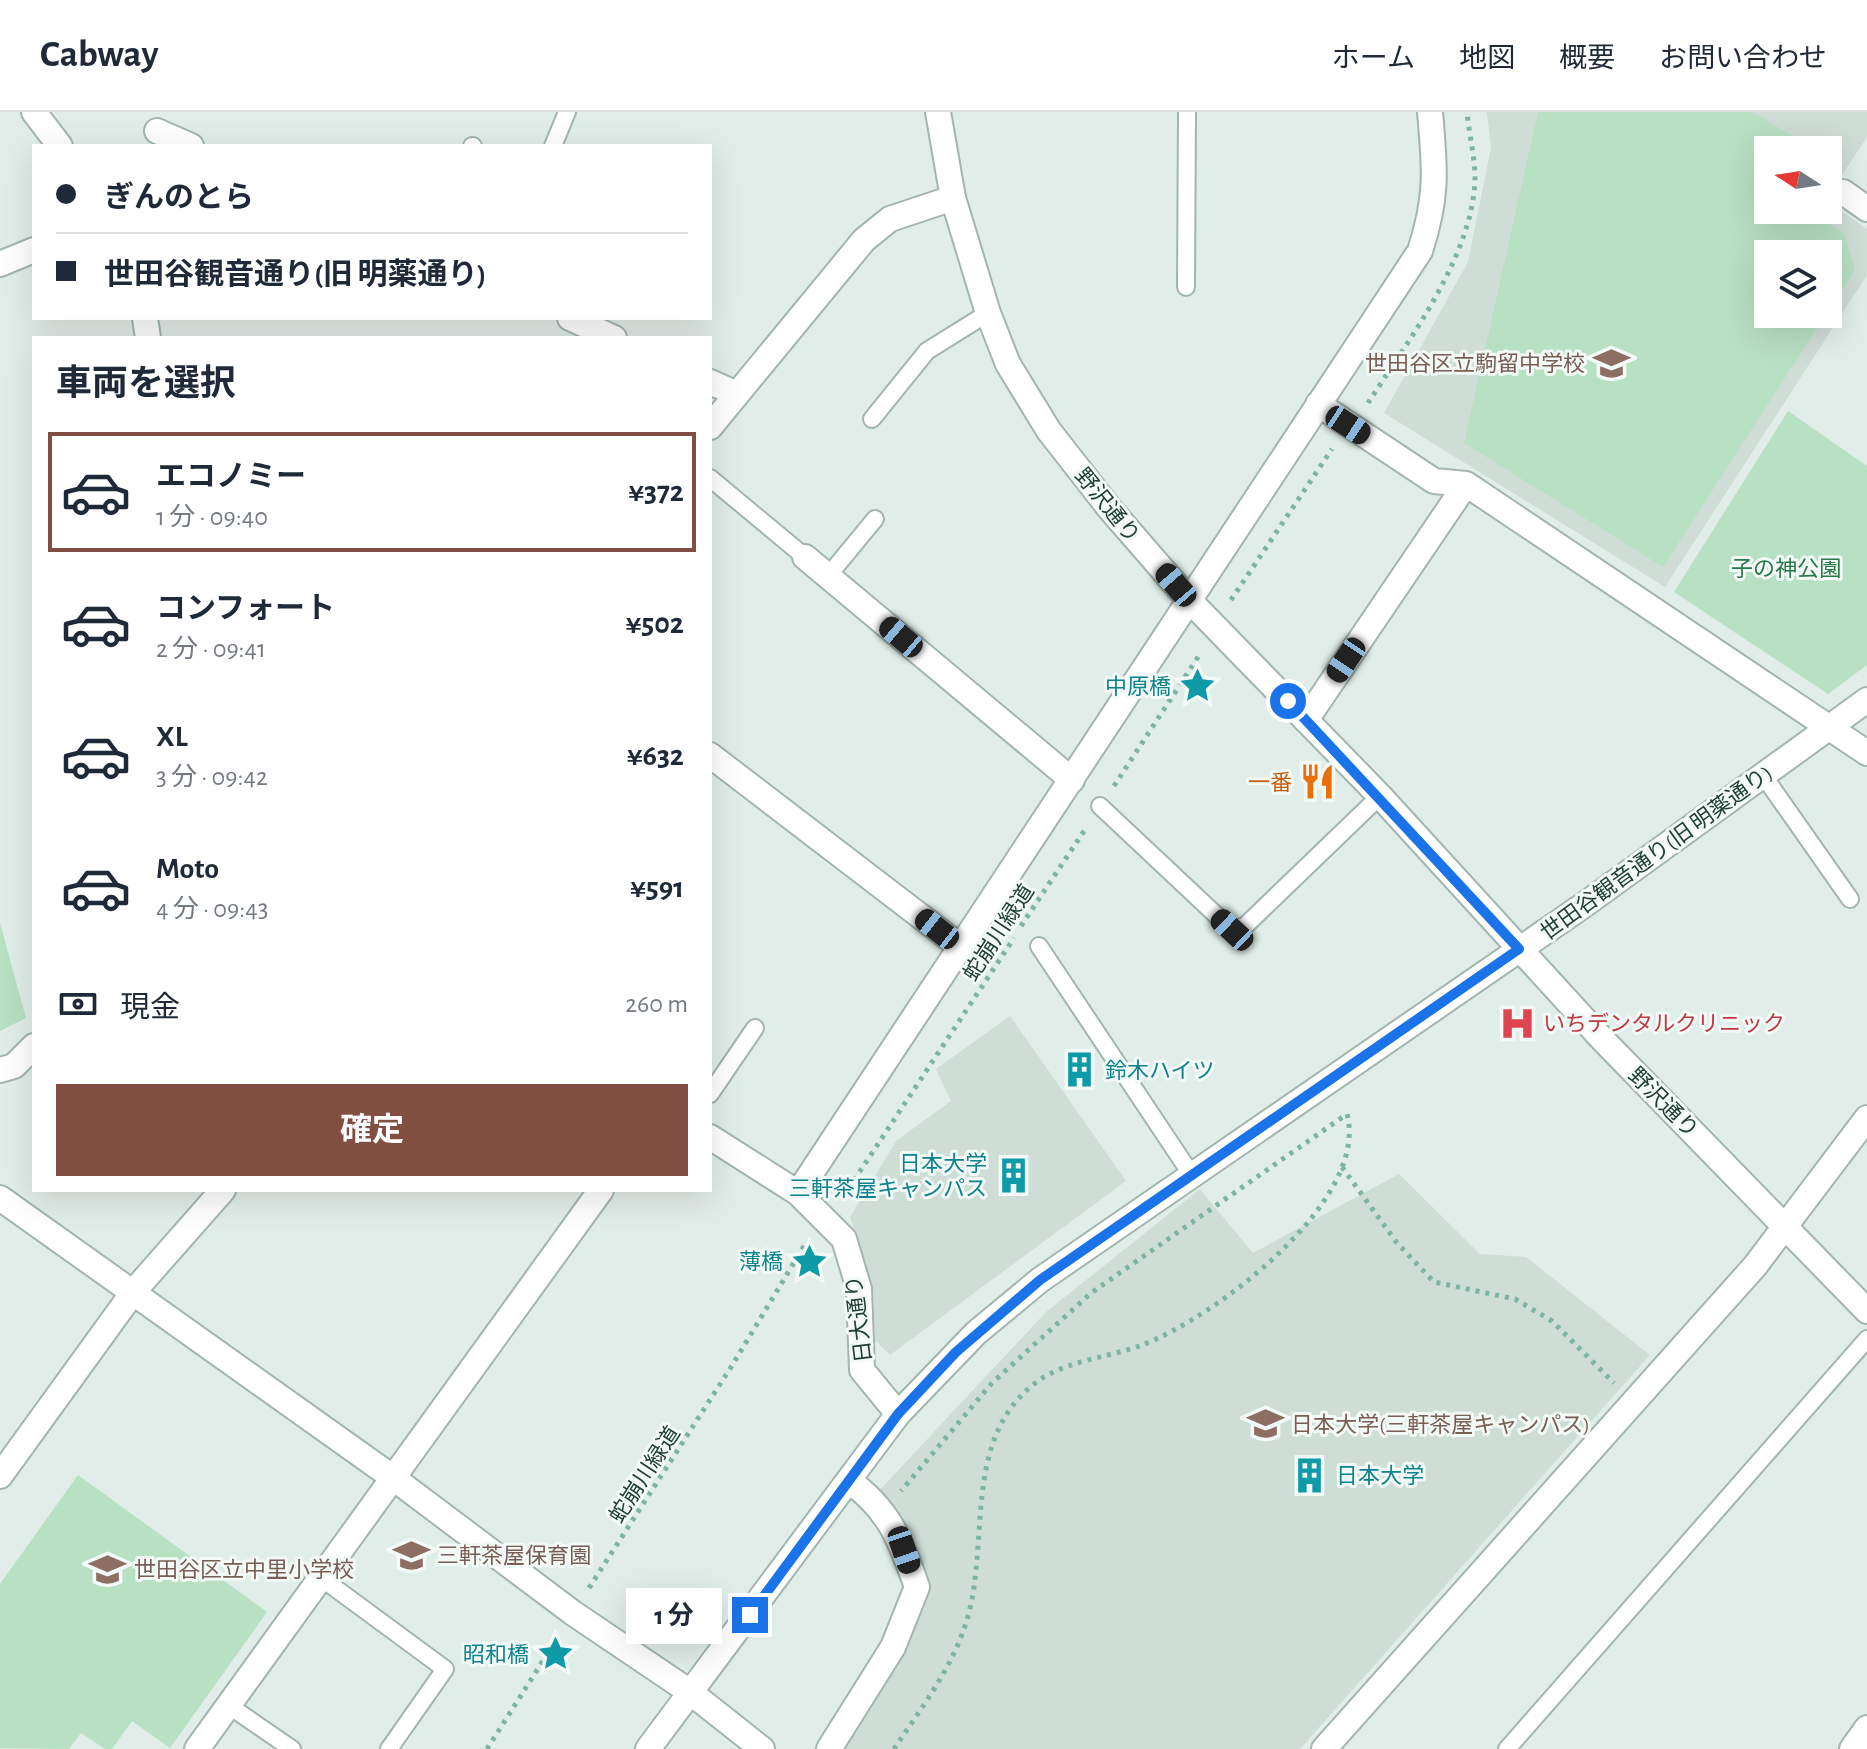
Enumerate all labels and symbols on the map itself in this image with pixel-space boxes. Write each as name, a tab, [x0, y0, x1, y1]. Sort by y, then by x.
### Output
north arrow	[1754, 136, 1842, 224]
school or university icon: 世田谷区立駒留中学校	[1592, 344, 1630, 382]
place label: 世田谷区立駒留中学校	[1365, 352, 1585, 375]
car	[1321, 402, 1375, 448]
street label: 野沢通り	[1071, 464, 1144, 547]
park label: 子の神公園	[1731, 557, 1841, 580]
car	[1151, 559, 1201, 611]
car	[875, 612, 927, 662]
car	[1323, 633, 1369, 687]
place icon: 中原橋	[1178, 667, 1216, 705]
place label: 中原橋	[1105, 675, 1171, 698]
route start	[1270, 683, 1306, 719]
street label: 世田谷観音通り(旧 明薬通り)	[1536, 761, 1777, 944]
restaurant icon: 一番	[1299, 763, 1337, 801]
place label: 一番	[1248, 771, 1292, 794]
street label: 蛇崩川緑道	[959, 880, 1038, 985]
car	[911, 905, 963, 953]
car	[1206, 905, 1258, 955]
hospital icon: いちデンタルクリニック	[1498, 1004, 1536, 1042]
place label: いちデンタルクリニック	[1543, 1012, 1785, 1035]
building icon: 鈴木ハイツ	[1060, 1051, 1098, 1089]
place label: 鈴木ハイツ	[1105, 1059, 1215, 1082]
street label: 野沢通り	[1624, 1063, 1703, 1142]
place label: 日本大学 三軒茶屋キャンパス	[789, 1152, 987, 1200]
building icon: 日本大学 三軒茶屋キャンパス	[994, 1157, 1032, 1195]
place icon: 薄橋	[790, 1242, 828, 1280]
place label: 薄橋	[739, 1250, 783, 1273]
street label: 日大通り	[842, 1274, 875, 1364]
school or university icon: 日本大学(三軒茶屋キャンパス)	[1246, 1405, 1284, 1443]
place label: 日本大学(三軒茶屋キャンパス)	[1291, 1413, 1590, 1436]
street label: 蛇崩川緑道	[605, 1422, 684, 1527]
building icon: 日本大学	[1291, 1456, 1329, 1494]
place label: 日本大学	[1336, 1464, 1424, 1487]
car	[885, 1523, 923, 1577]
school or university icon: 三軒茶屋保育園	[392, 1536, 430, 1574]
place label: 三軒茶屋保育園	[437, 1544, 591, 1567]
school or university icon: 世田谷区立中里小学校	[89, 1550, 127, 1588]
place label: 世田谷区立中里小学校	[134, 1558, 354, 1581]
callout: 1 分	[626, 1587, 722, 1643]
route end	[732, 1597, 768, 1633]
place icon: 昭和橋	[536, 1635, 574, 1673]
place label: 昭和橋	[463, 1643, 529, 1666]

